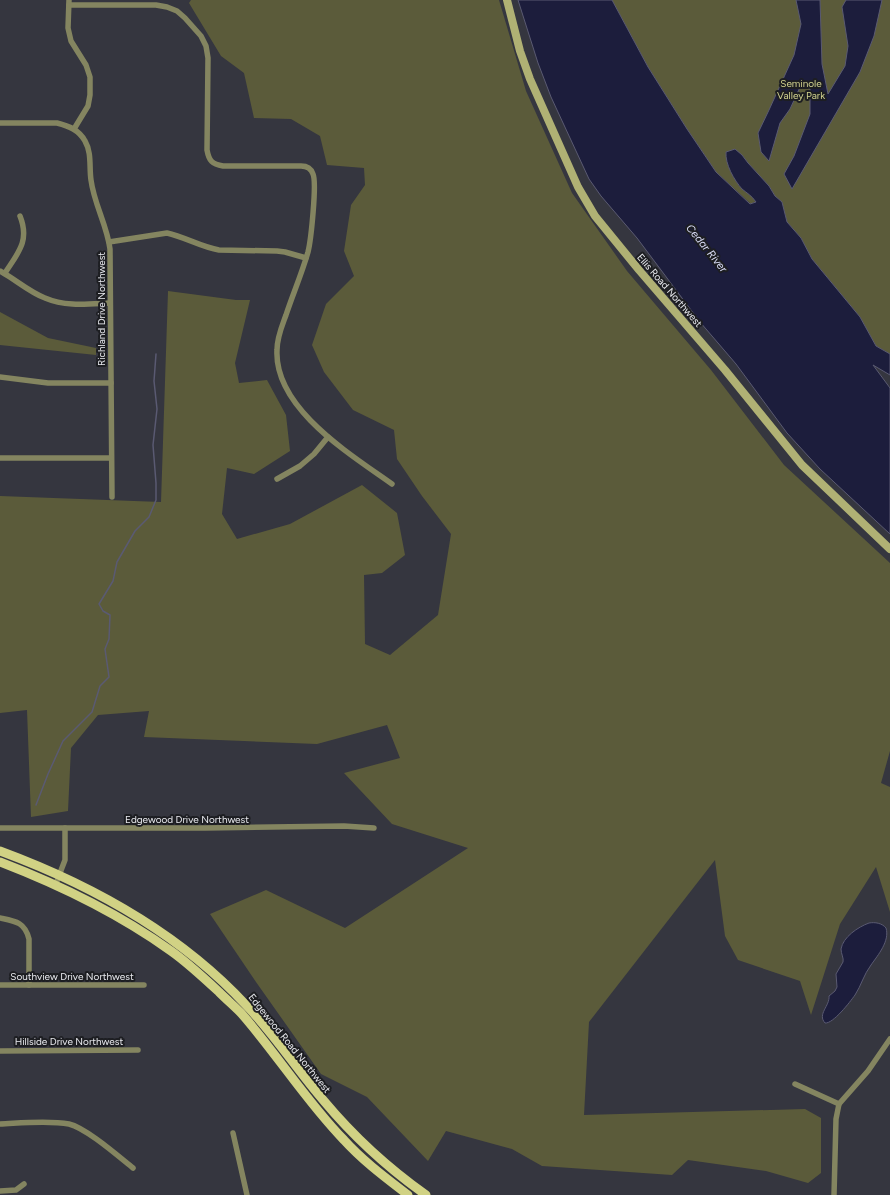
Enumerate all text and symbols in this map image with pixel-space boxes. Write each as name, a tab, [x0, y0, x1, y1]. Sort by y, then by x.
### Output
park label: Seminole Valley Park	[777, 77, 825, 102]
water label: Cedar River	[683, 222, 731, 276]
street label: Ellis Road Northwest	[634, 251, 705, 330]
street label: Richland Drive Northwest	[95, 252, 108, 366]
street label: Edgewood Drive Northwest	[125, 813, 249, 826]
street label: Southview Drive Northwest	[10, 970, 134, 983]
street label: Edgewood Road Northwest	[246, 991, 334, 1096]
street label: Hillside Drive Northwest	[15, 1035, 123, 1048]

